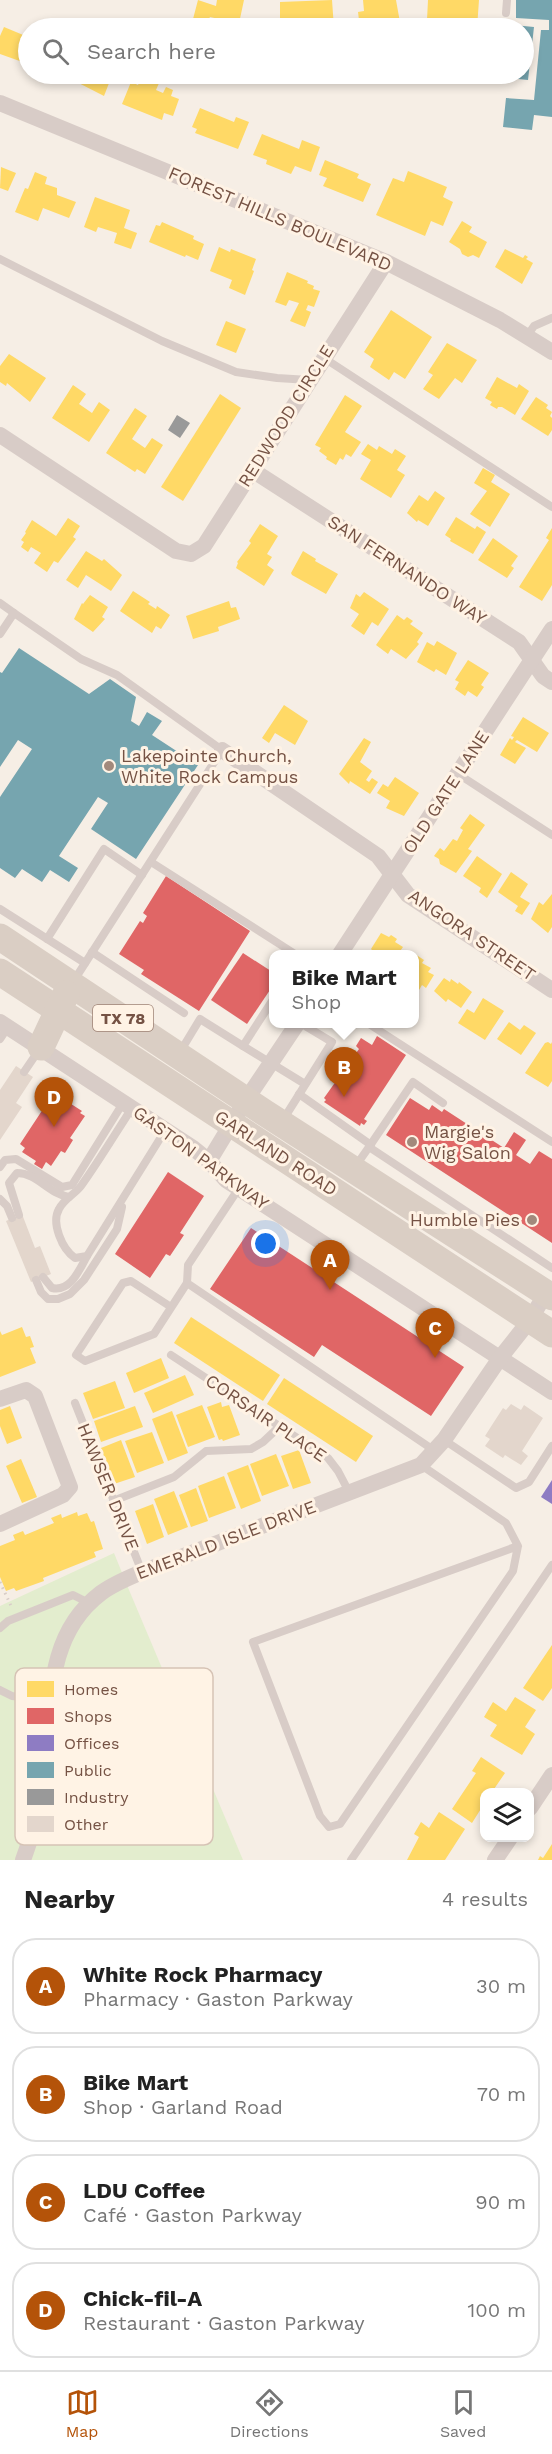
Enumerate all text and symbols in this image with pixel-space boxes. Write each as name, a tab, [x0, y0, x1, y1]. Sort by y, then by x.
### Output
search box	[18, 18, 534, 84]
icon: search	[39, 35, 72, 68]
text: Search here	[87, 39, 216, 64]
street label: FOREST HILLS BOULEVARD	[165, 162, 395, 275]
street label: REDWOOD CIRCLE	[233, 341, 338, 491]
street label: SAN FERNANDO WAY	[324, 510, 491, 629]
street label: OLD GATE LANE	[398, 726, 493, 857]
place label: Lakepointe Church, White Rock Campus	[121, 745, 298, 787]
marker: Lakepointe Church, White Rock Campus	[102, 759, 116, 773]
street label: ANGORA STREET	[405, 884, 540, 985]
popup	[269, 950, 419, 1028]
text: Bike Mart	[291, 965, 397, 990]
text: Shop	[291, 990, 341, 1014]
road number: TX 78	[93, 1005, 153, 1031]
pin: B	[324, 1048, 364, 1097]
pin: D	[34, 1078, 74, 1127]
street label: GASTON PARKWAY	[129, 1101, 274, 1214]
street label: GARLAND ROAD	[211, 1105, 341, 1200]
place label: Margie's Wig Salon	[424, 1121, 511, 1163]
marker: Margie's Wig Salon	[405, 1135, 419, 1149]
place label: Humble Pies	[410, 1209, 520, 1230]
marker: Humble Pies	[525, 1213, 539, 1227]
your location	[251, 1229, 280, 1258]
pin: A	[310, 1240, 350, 1290]
pin: C	[416, 1308, 454, 1358]
street label: CORSAIR PLACE	[202, 1369, 331, 1466]
street label: HAWSER DRIVE	[73, 1420, 144, 1554]
street label: EMERALD ISLE DRIVE	[133, 1496, 319, 1584]
legend	[15, 1668, 213, 1845]
text: Homes	[64, 1680, 118, 1699]
text: Shops	[64, 1707, 112, 1726]
text: Offices	[64, 1734, 119, 1753]
text: Public	[64, 1761, 112, 1780]
text: Industry	[64, 1788, 129, 1807]
map controls	[480, 1788, 534, 1842]
button: layers	[480, 1788, 534, 1842]
text: Other	[64, 1815, 109, 1834]
text: Nearby	[24, 1884, 115, 1914]
text: 4 results	[442, 1887, 528, 1911]
text: White Rock Pharmacy	[83, 1962, 323, 1987]
text: A	[39, 1974, 52, 1998]
text: 30 m	[476, 1974, 526, 1998]
text: Pharmacy · Gaston Parkway	[83, 1987, 353, 2011]
text: Bike Mart	[83, 2070, 188, 2095]
text: B	[39, 2082, 52, 2106]
text: 70 m	[477, 2082, 526, 2106]
text: Shop · Garland Road	[83, 2095, 283, 2119]
text: LDU Coffee	[83, 2178, 205, 2203]
text: C	[39, 2190, 52, 2214]
text: 90 m	[475, 2190, 526, 2214]
text: Café · Gaston Parkway	[83, 2203, 302, 2227]
text: Chick-fil-A	[83, 2286, 202, 2311]
text: D	[38, 2298, 53, 2322]
text: 100 m	[467, 2298, 526, 2322]
text: Restaurant · Gaston Parkway	[83, 2311, 365, 2335]
tab: Map	[66, 2386, 99, 2441]
tab: Directions	[230, 2386, 309, 2441]
tab: Saved	[440, 2386, 486, 2441]

